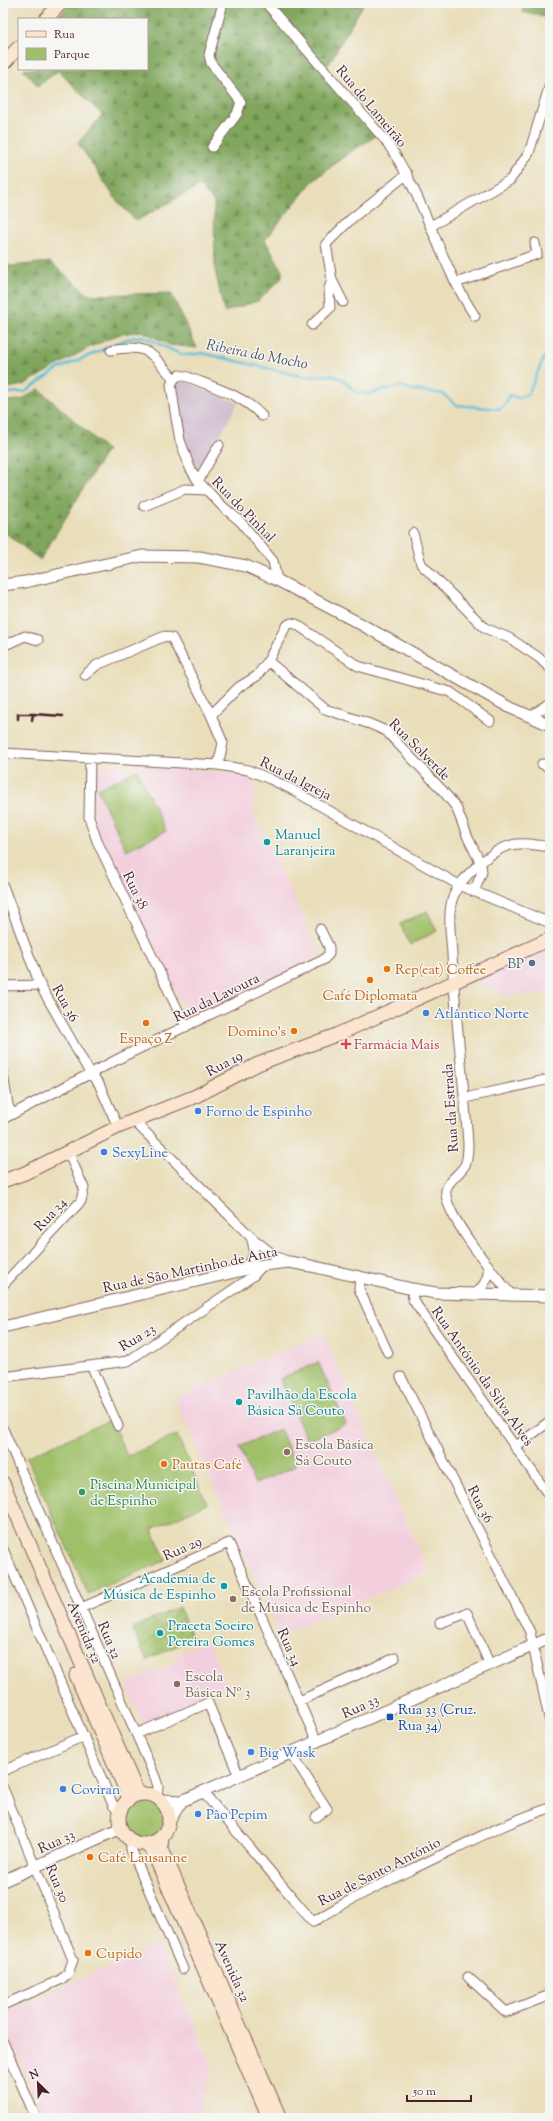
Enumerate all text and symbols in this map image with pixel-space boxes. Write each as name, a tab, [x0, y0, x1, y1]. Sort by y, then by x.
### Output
legend	[18, 18, 148, 70]
text: Rua	[54, 26, 75, 44]
text: Parque	[54, 46, 90, 64]
street label: Rua do Lameirão	[330, 62, 411, 153]
water label: Ribeira do Mocho	[204, 335, 310, 376]
street label: Rua do Pinhal	[206, 473, 279, 548]
street label: Rua Solverde	[383, 715, 454, 786]
street label: Rua da Igreja	[256, 753, 335, 807]
place label: Manuel Laranjeira	[275, 826, 336, 862]
marker: Manuel Laranjeira	[262, 837, 272, 847]
street label: Rua 38	[116, 869, 152, 913]
place label: BP	[507, 955, 524, 975]
marker: BP	[527, 958, 537, 968]
place label: Rep(eat) Coffee	[395, 961, 486, 981]
marker: Rep(eat) Coffee	[382, 964, 392, 974]
street label: Rua da Lavoura	[170, 969, 264, 1028]
marker: Café Diplomata	[365, 975, 375, 985]
street label: Rua 36	[46, 982, 83, 1026]
place label: Café Diplomata	[323, 987, 418, 1007]
place label: Atlântico Norte	[434, 1005, 529, 1025]
marker: Atlântico Norte	[421, 1008, 431, 1018]
marker: Espaço Z	[141, 1018, 151, 1028]
place label: Domino's	[228, 1023, 286, 1043]
marker: Domino's	[289, 1026, 299, 1036]
place label: Espaço Z	[120, 1030, 173, 1050]
place label: Farmácia Mais	[354, 1036, 439, 1056]
marker: Farmácia Mais	[341, 1039, 351, 1049]
street label: Rua 19	[203, 1047, 247, 1083]
street label: Rua da Estrada	[439, 1062, 465, 1153]
place label: Forno de Espinho	[206, 1103, 313, 1123]
marker: Forno de Espinho	[193, 1106, 203, 1116]
place label: SexyLine	[112, 1144, 168, 1164]
marker: SexyLine	[99, 1147, 109, 1157]
street label: Rua 34	[31, 1194, 72, 1237]
street label: Rua de São Martinho de Anta	[101, 1243, 280, 1299]
street label: Rua António da Silva Alves	[426, 1303, 537, 1451]
street label: Rua 23	[116, 1320, 160, 1357]
place label: Pavilhão da Escola Básica Sá Couto	[247, 1386, 357, 1422]
marker: Pavilhão da Escola Básica Sá Couto	[234, 1397, 244, 1407]
place label: Escola Básica Sá Couto	[295, 1436, 374, 1472]
marker: Escola Básica Sá Couto	[282, 1447, 292, 1457]
place label: Pautas Café	[172, 1456, 242, 1476]
marker: Pautas Café	[159, 1459, 169, 1469]
place label: Piscina Municipal de Espinho	[90, 1476, 197, 1512]
street label: Rua 36	[461, 1483, 497, 1527]
marker: Piscina Municipal de Espinho	[77, 1487, 87, 1497]
street label: Rua 29	[160, 1532, 206, 1567]
place label: Academia de Música de Espinho	[103, 1570, 216, 1606]
marker: Academia de Música de Espinho	[219, 1581, 229, 1591]
place label: Escola Profissional de Música de Espinho	[241, 1583, 371, 1619]
marker: Escola Profissional de Música de Espinho	[228, 1594, 238, 1604]
street label: Avenida 32	[61, 1599, 105, 1667]
place label: Praceta Soeiro Pereira Gomes	[168, 1617, 255, 1653]
street label: Rua 32	[91, 1619, 125, 1663]
street label: Rua 34	[271, 1626, 305, 1670]
marker: Praceta Soeiro Pereira Gomes	[155, 1628, 165, 1638]
place label: Escola Básica Nº 3	[185, 1668, 251, 1704]
marker: Escola Básica Nº 3	[172, 1679, 182, 1689]
street label: Rua 33	[339, 1691, 383, 1725]
place label: Rua 33 (Cruz. Rua 34)	[398, 1701, 477, 1737]
marker: Rua 33 (Cruz. Rua 34)	[385, 1712, 395, 1722]
place label: Big Wask	[259, 1744, 316, 1764]
marker: Big Wask	[246, 1747, 256, 1757]
place label: Coviran	[71, 1781, 120, 1801]
marker: Coviran	[58, 1784, 68, 1794]
place label: Pão Pepim	[206, 1806, 268, 1826]
marker: Pão Pepim	[193, 1809, 203, 1819]
street label: Rua 33	[35, 1826, 79, 1860]
street label: Rua de Santo António	[315, 1833, 445, 1912]
place label: Café Lausanne	[98, 1849, 187, 1869]
marker: Café Lausanne	[85, 1852, 95, 1862]
street label: Rua 30	[39, 1861, 73, 1906]
street label: Avenida 32	[209, 1938, 254, 2006]
place label: Cupido	[96, 1945, 143, 1965]
marker: Cupido	[83, 1948, 93, 1958]
north arrow	[18, 2063, 58, 2103]
text: N	[26, 2066, 42, 2084]
scale bar	[407, 2077, 471, 2103]
text: 50 m	[412, 2083, 436, 2101]

